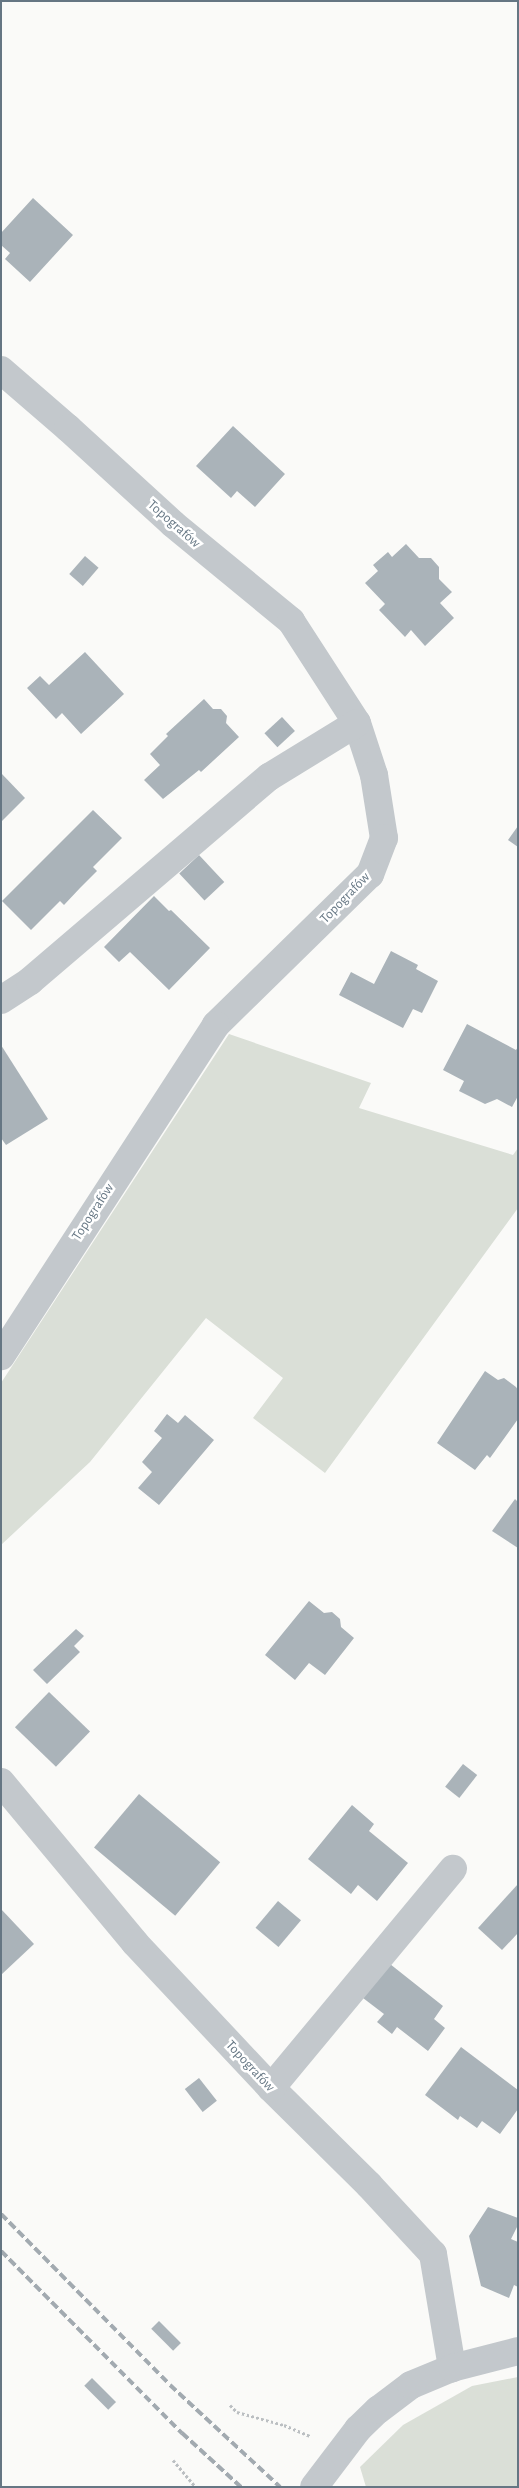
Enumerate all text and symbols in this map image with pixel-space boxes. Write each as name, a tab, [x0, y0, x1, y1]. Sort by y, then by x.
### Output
street label: Topografów	[144, 497, 204, 551]
street label: Topografów	[317, 869, 373, 927]
street label: Topografów	[68, 1180, 118, 1244]
street label: Topografów	[222, 2037, 278, 2095]

